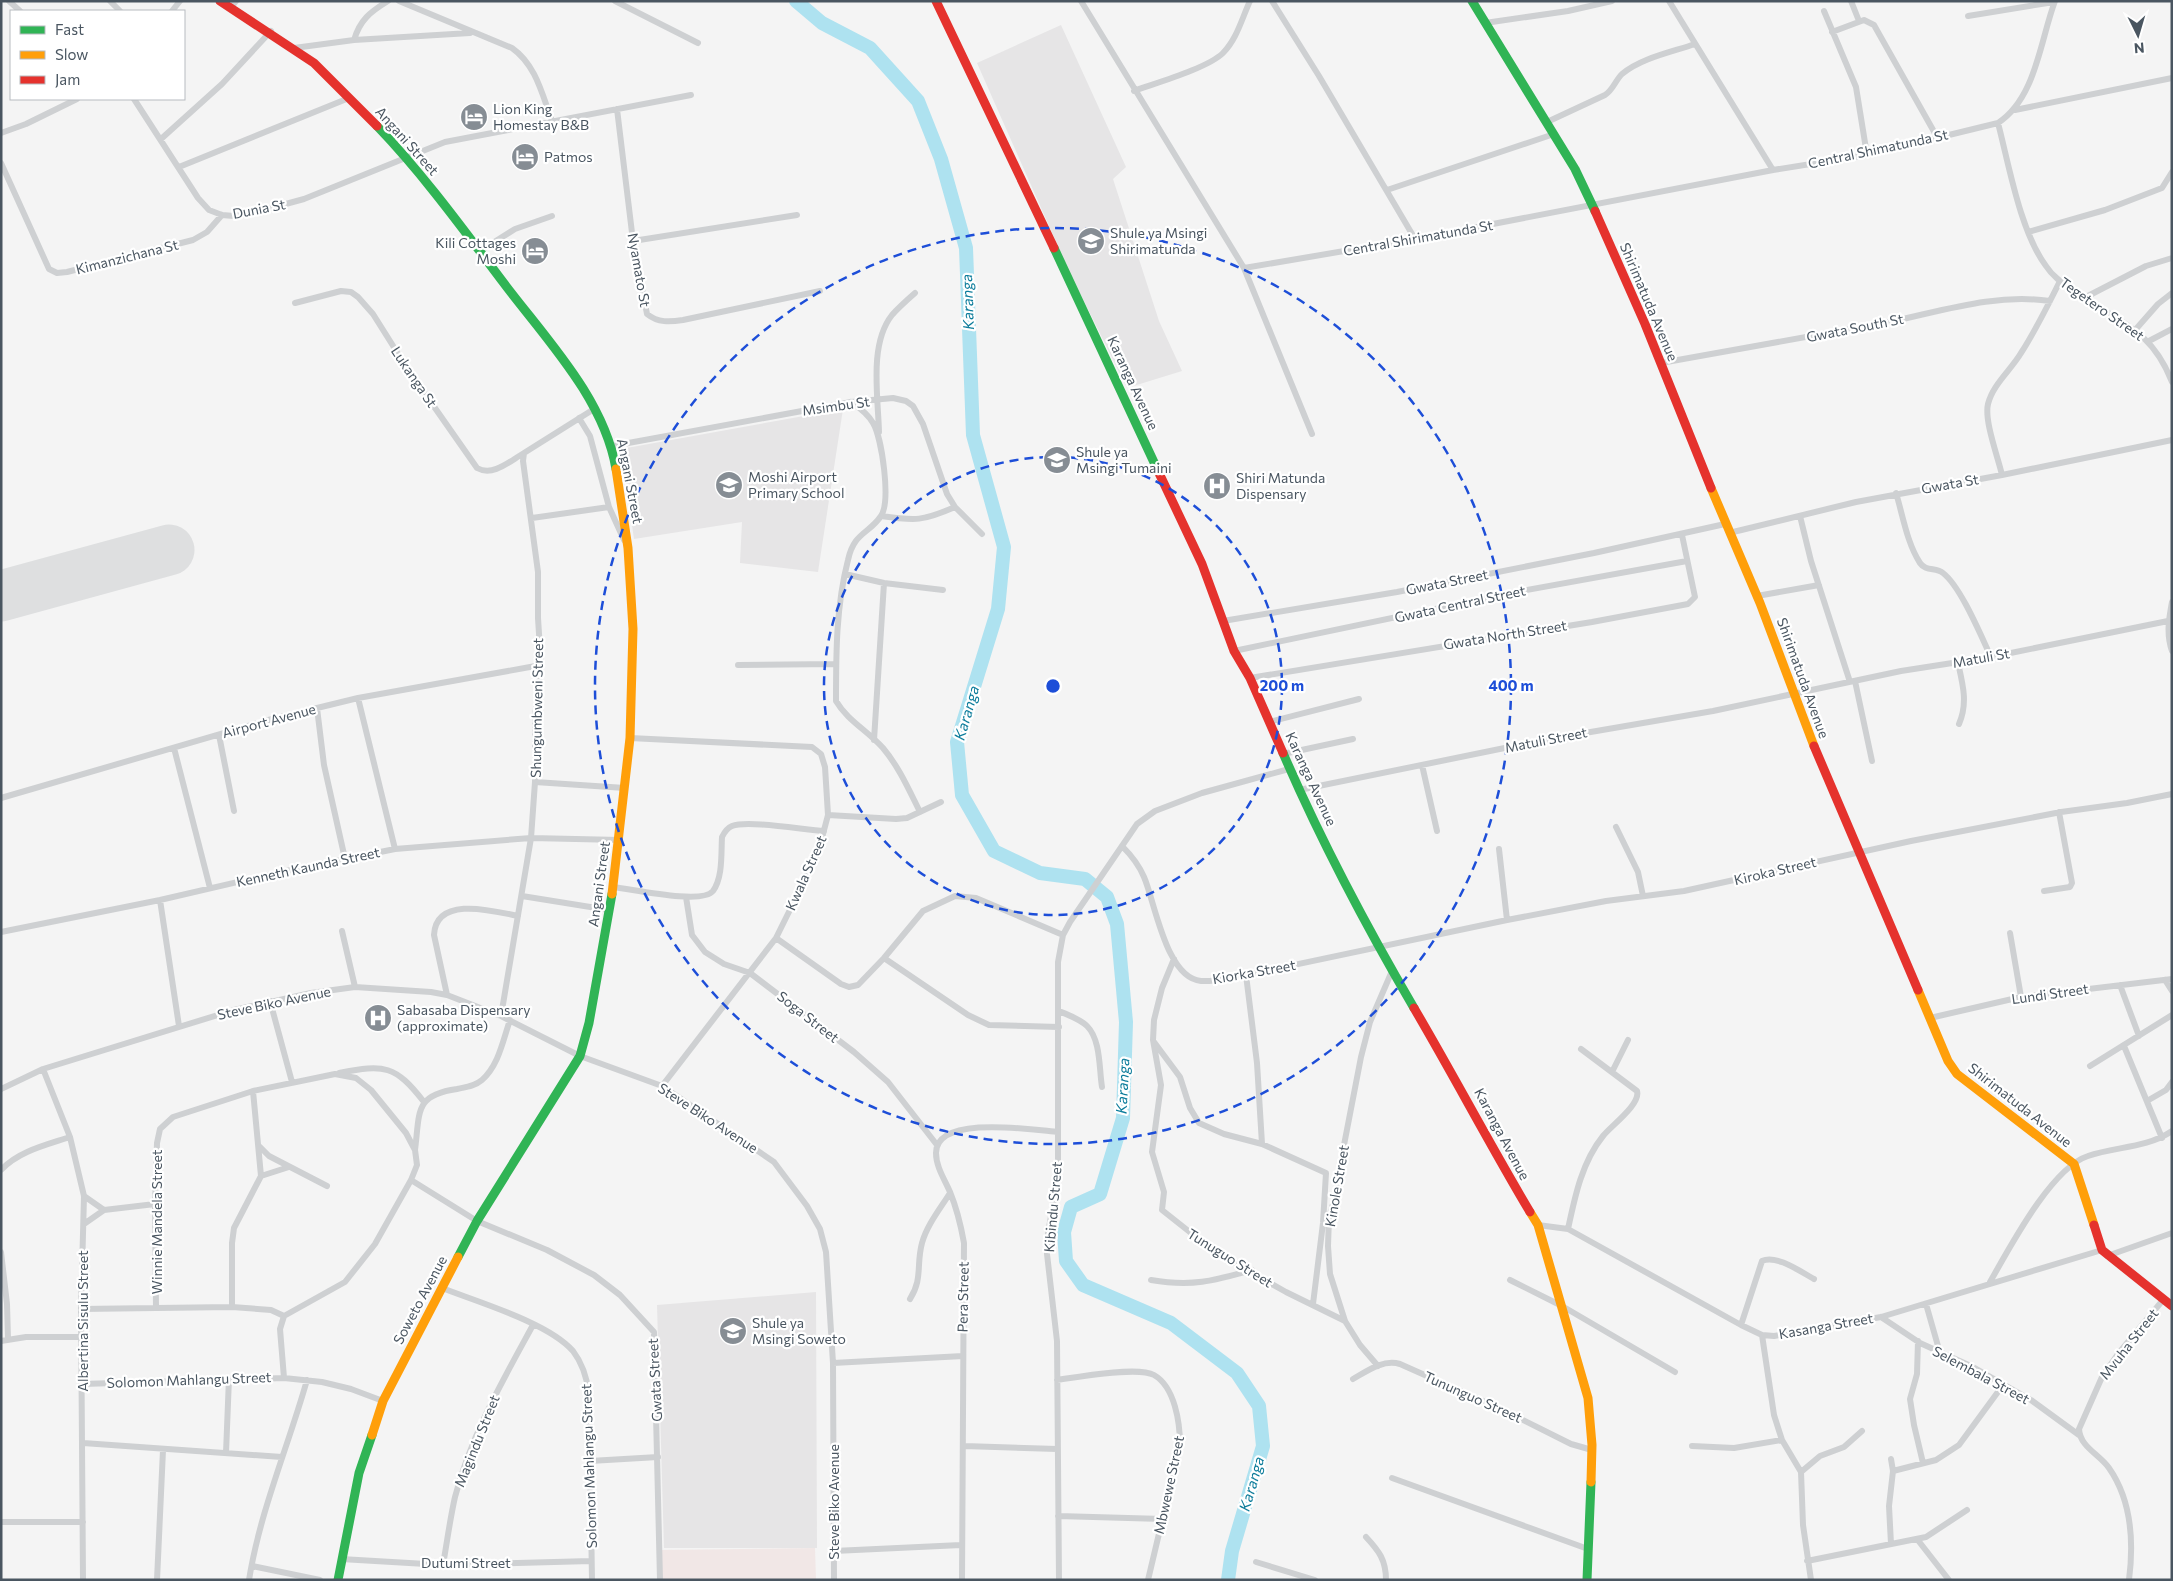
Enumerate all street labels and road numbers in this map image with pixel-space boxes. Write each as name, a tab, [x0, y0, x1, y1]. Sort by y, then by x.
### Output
street label: Angani Street	[372, 103, 443, 179]
street label: Central Shimatunda St	[1806, 125, 1950, 172]
street label: Dunia St	[231, 195, 287, 222]
street label: Central Shirimatunda St	[1342, 216, 1494, 259]
street label: Nyamato St	[625, 231, 654, 309]
street label: Kimanzichana St	[74, 235, 180, 277]
street label: Shirimatuda Avenue	[1617, 240, 1682, 364]
street label: Tegetero Street	[2057, 273, 2148, 344]
street label: Gwata South St	[1805, 310, 1905, 345]
street label: Karanga Avenue	[1104, 333, 1163, 432]
street label: Lukanga St	[388, 343, 441, 411]
street label: Msimbu St	[801, 392, 871, 419]
street label: Angani Street	[614, 437, 647, 525]
street label: Gwata St	[1920, 470, 1980, 497]
street label: Gwata Street	[1404, 565, 1490, 598]
street label: Gwata Central Street	[1393, 581, 1527, 626]
street label: Shirimatuda Avenue	[1774, 615, 1833, 740]
street label: Gwata North Street	[1442, 616, 1568, 653]
street label: Shungumbweni Street	[527, 638, 546, 778]
street label: Matuli St	[1951, 644, 2011, 671]
street label: Airport Avenue	[220, 700, 318, 741]
street label: Matuli Street	[1503, 723, 1589, 756]
street label: Karanga Avenue	[1282, 729, 1341, 828]
street label: Kwala Street	[781, 832, 830, 913]
street label: Angani Street	[584, 840, 613, 928]
street label: Kenneth Kaunda Street	[235, 843, 381, 890]
street label: Kiroka Street	[1732, 853, 1818, 888]
street label: Kiorka Street	[1211, 956, 1297, 987]
street label: Lundi Street	[2010, 980, 2090, 1007]
street label: Steve Biko Avenue	[216, 982, 332, 1023]
street label: Soga Street	[774, 987, 843, 1046]
street label: Shirimatuda Avenue	[1965, 1059, 2076, 1150]
street label: Steve Biko Avenue	[655, 1079, 761, 1156]
street label: Karanga Avenue	[1471, 1085, 1534, 1183]
street label: Kinole Street	[1321, 1144, 1352, 1228]
street label: Winnie Mandela Street	[148, 1149, 165, 1294]
street label: Kibindu Street	[1040, 1161, 1065, 1253]
street label: Tunuguo Street	[1184, 1225, 1276, 1291]
street label: Albertina Sisulu Street	[74, 1250, 91, 1392]
street label: Soweto Avenue	[389, 1253, 450, 1347]
street label: Pera Street	[953, 1261, 972, 1333]
street label: Mvuha Street	[2096, 1305, 2162, 1383]
street label: Kasanga Street	[1777, 1309, 1875, 1342]
street label: Gwata Street	[644, 1338, 665, 1422]
street label: Selembala Street	[1930, 1342, 2033, 1407]
street label: Tununguo Street	[1422, 1367, 1525, 1426]
street label: Solomon Mahlangu Street	[106, 1368, 272, 1391]
street label: Solomon Mahlangu Street	[577, 1383, 600, 1549]
street label: Magindu Street	[450, 1392, 503, 1489]
street label: Mbwewe Street	[1150, 1434, 1187, 1536]
street label: Steve Biko Avenue	[825, 1444, 842, 1560]
street label: Dutumi Street	[421, 1554, 511, 1571]

